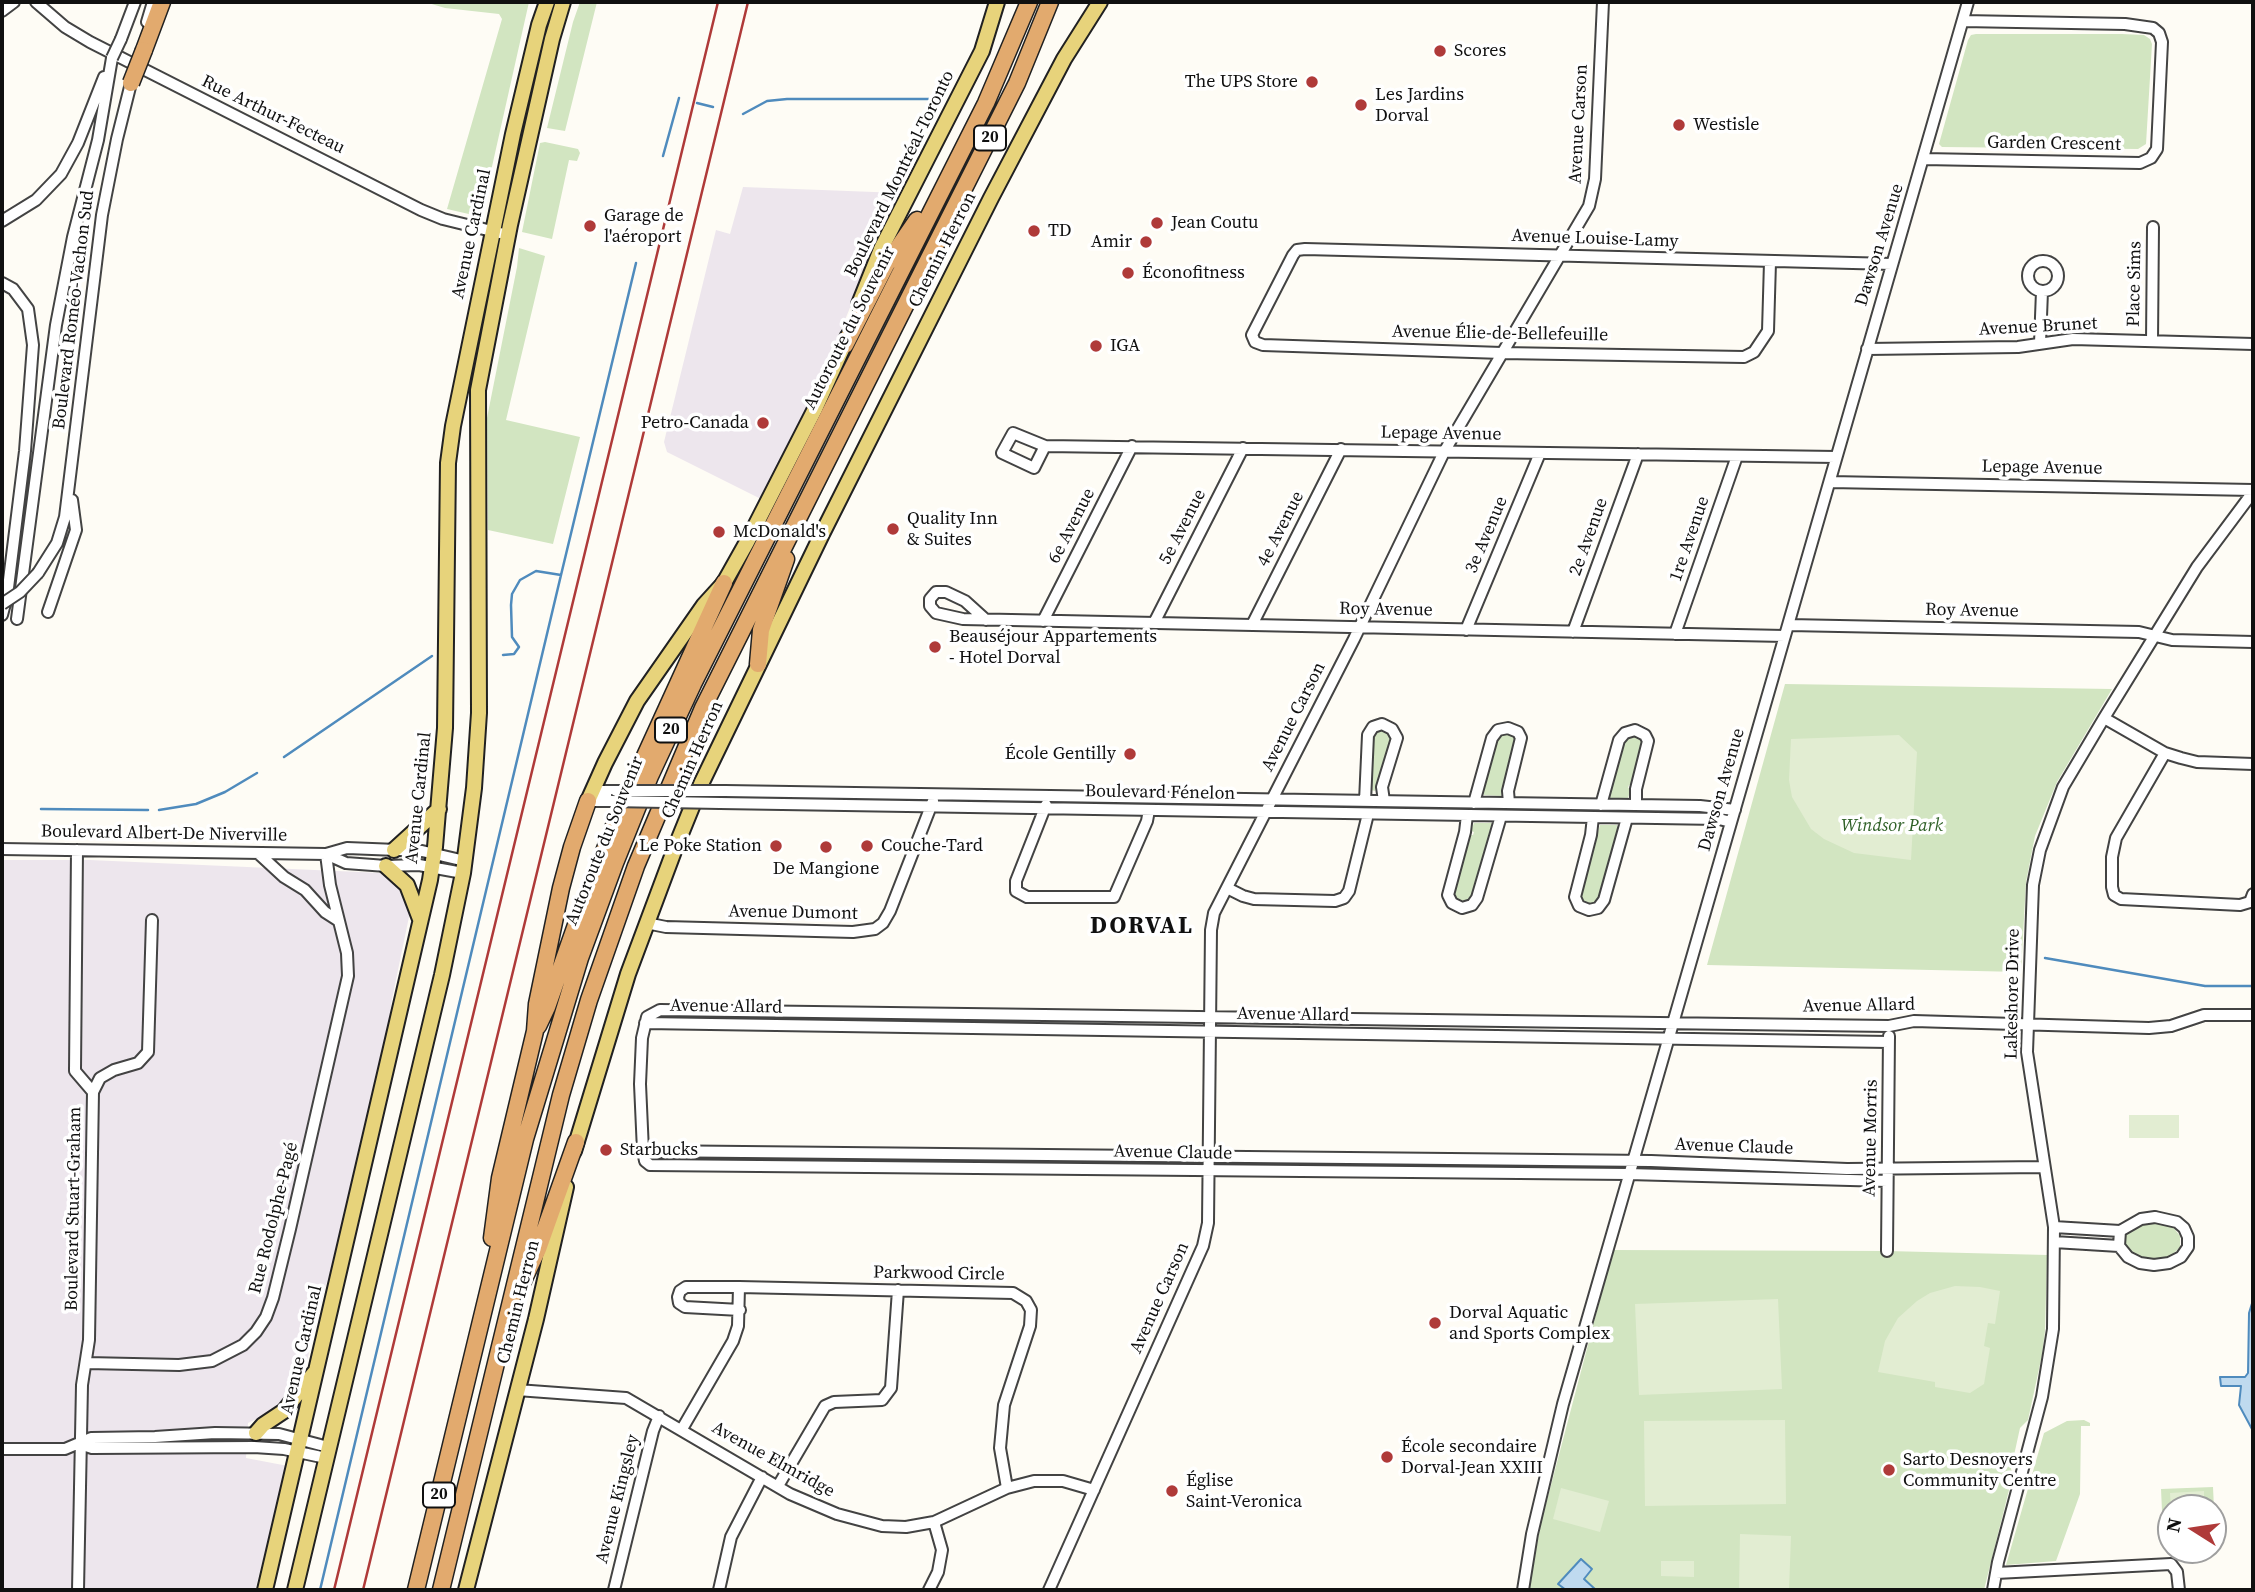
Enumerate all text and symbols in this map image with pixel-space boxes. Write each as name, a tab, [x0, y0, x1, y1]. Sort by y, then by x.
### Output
place label: Scores	[1454, 40, 1506, 62]
marker: Scores	[1432, 43, 1448, 59]
street label: Avenue Carson	[1565, 64, 1593, 184]
street label: Boulevard Montréal-Toronto	[840, 67, 960, 281]
street label: Rue Arthur-Fecteau	[198, 71, 348, 159]
place label: The UPS Store	[1185, 71, 1298, 93]
marker: The UPS Store	[1304, 74, 1320, 90]
place label: Les Jardins Dorval	[1375, 84, 1464, 126]
marker: Les Jardins Dorval	[1353, 97, 1369, 113]
place label: Westisle	[1693, 114, 1759, 136]
marker: Westisle	[1671, 117, 1687, 133]
road number: 20	[974, 126, 1006, 150]
street label: Garden Crescent	[1987, 132, 2121, 156]
street label: Avenue Cardinal	[448, 167, 496, 301]
street label: Dawson Avenue	[1851, 181, 1909, 309]
street label: Boulevard Roméo-Vachon Sud	[49, 189, 99, 431]
street label: Chemin Herron	[905, 189, 981, 311]
place label: Garage de l'aéroport	[604, 205, 684, 248]
place label: Jean Coutu	[1171, 212, 1258, 234]
marker: Jean Coutu	[1149, 215, 1165, 231]
marker: Garage de l'aéroport	[582, 218, 598, 234]
place label: TD	[1048, 220, 1072, 242]
marker: TD	[1026, 223, 1042, 239]
street label: Avenue Louise-Lamy	[1511, 225, 1679, 253]
place label: Amir	[1091, 231, 1132, 253]
marker: Amir	[1138, 234, 1154, 250]
street label: Place Sims	[2123, 241, 2147, 327]
street label: Autoroute du Souvenir	[799, 243, 901, 413]
place label: Éconofitness	[1142, 262, 1245, 284]
marker: Éconofitness	[1120, 265, 1136, 281]
street label: Avenue Brunet	[1978, 313, 2098, 341]
street label: Avenue Élie-de-Bellefeuille	[1392, 321, 1608, 347]
place label: IGA	[1110, 335, 1140, 357]
marker: IGA	[1088, 338, 1104, 354]
place label: Petro-Canada	[641, 412, 749, 434]
marker: Petro-Canada	[755, 415, 771, 431]
street label: Lepage Avenue	[1380, 422, 1502, 446]
street label: Lepage Avenue	[1981, 456, 2103, 480]
street label: 6e Avenue	[1044, 485, 1100, 567]
street label: 5e Avenue	[1155, 486, 1211, 568]
street label: 4e Avenue	[1253, 488, 1309, 570]
street label: 3e Avenue	[1461, 493, 1513, 577]
street label: 1re Avenue	[1665, 493, 1715, 585]
street label: 2e Avenue	[1565, 495, 1613, 579]
place label: Quality Inn & Suites	[907, 508, 998, 550]
place label: McDonald's	[733, 521, 826, 543]
marker: Quality Inn & Suites	[885, 521, 901, 537]
marker: McDonald's	[711, 524, 727, 540]
street label: Roy Avenue	[1339, 598, 1433, 622]
street label: Roy Avenue	[1925, 599, 2019, 623]
place label: Beauséjour Appartements - Hotel Dorval	[949, 626, 1157, 668]
marker: Beauséjour Appartements - Hotel Dorval	[927, 639, 943, 655]
street label: Avenue Carson	[1257, 659, 1331, 775]
street label: Chemin Herron	[657, 698, 729, 822]
road number: 20	[655, 718, 687, 743]
street label: Dawson Avenue	[1694, 726, 1750, 854]
street label: Avenue Cardinal	[401, 731, 437, 865]
place label: École Gentilly	[1005, 743, 1116, 765]
marker: École Gentilly	[1122, 746, 1138, 762]
street label: Autoroute du Souvenir	[561, 753, 649, 929]
street label: Boulevard Fénelon	[1085, 781, 1235, 805]
park label: Windsor Park	[1841, 815, 1943, 837]
street label: Boulevard Albert-De Niverville	[41, 821, 287, 847]
place label: Le Poke Station	[639, 835, 762, 857]
place label: Couche-Tard	[881, 835, 983, 857]
marker: Le Poke Station	[768, 838, 784, 854]
marker: Couche-Tard	[859, 838, 875, 854]
marker: De Mangione	[818, 839, 834, 855]
place label: De Mangione	[773, 858, 879, 880]
street label: Avenue Dumont	[728, 901, 858, 925]
district label: DORVAL	[1091, 913, 1193, 941]
street label: Lakeshore Drive	[2001, 928, 2025, 1060]
street label: Avenue Allard	[1803, 994, 1915, 1018]
street label: Avenue Allard	[670, 995, 782, 1019]
street label: Avenue Allard	[1237, 1003, 1349, 1027]
street label: Avenue Morris	[1859, 1079, 1883, 1197]
street label: Boulevard Stuart-Graham	[61, 1107, 87, 1311]
street label: Avenue Claude	[1674, 1134, 1794, 1160]
place label: Starbucks	[620, 1139, 698, 1161]
street label: Rue Rodolphe-Pagé	[245, 1140, 303, 1296]
street label: Avenue Claude	[1113, 1141, 1233, 1165]
marker: Starbucks	[598, 1142, 614, 1158]
street label: Chemin Herron	[493, 1238, 545, 1366]
street label: Avenue Carson	[1126, 1239, 1194, 1357]
street label: Parkwood Circle	[873, 1262, 1005, 1286]
street label: Avenue Cardinal	[277, 1283, 327, 1417]
place label: Dorval Aquatic and Sports Complex	[1449, 1302, 1610, 1344]
marker: Dorval Aquatic and Sports Complex	[1427, 1315, 1443, 1331]
street label: Avenue Elmridge	[708, 1417, 838, 1503]
street label: Avenue Kingsley	[592, 1432, 644, 1566]
place label: École secondaire Dorval-Jean XXIII	[1401, 1436, 1543, 1478]
marker: École secondaire Dorval-Jean XXIII	[1379, 1449, 1395, 1465]
place label: Sarto Desnoyers Community Centre	[1903, 1449, 2056, 1492]
marker: Sarto Desnoyers Community Centre	[1881, 1462, 1897, 1478]
place label: Église Saint-Veronica	[1186, 1470, 1302, 1512]
road number: 20	[423, 1483, 455, 1508]
marker: Église Saint-Veronica	[1164, 1483, 1180, 1499]
north arrow	[2157, 1494, 2227, 1564]
text: N	[2159, 1516, 2188, 1535]

